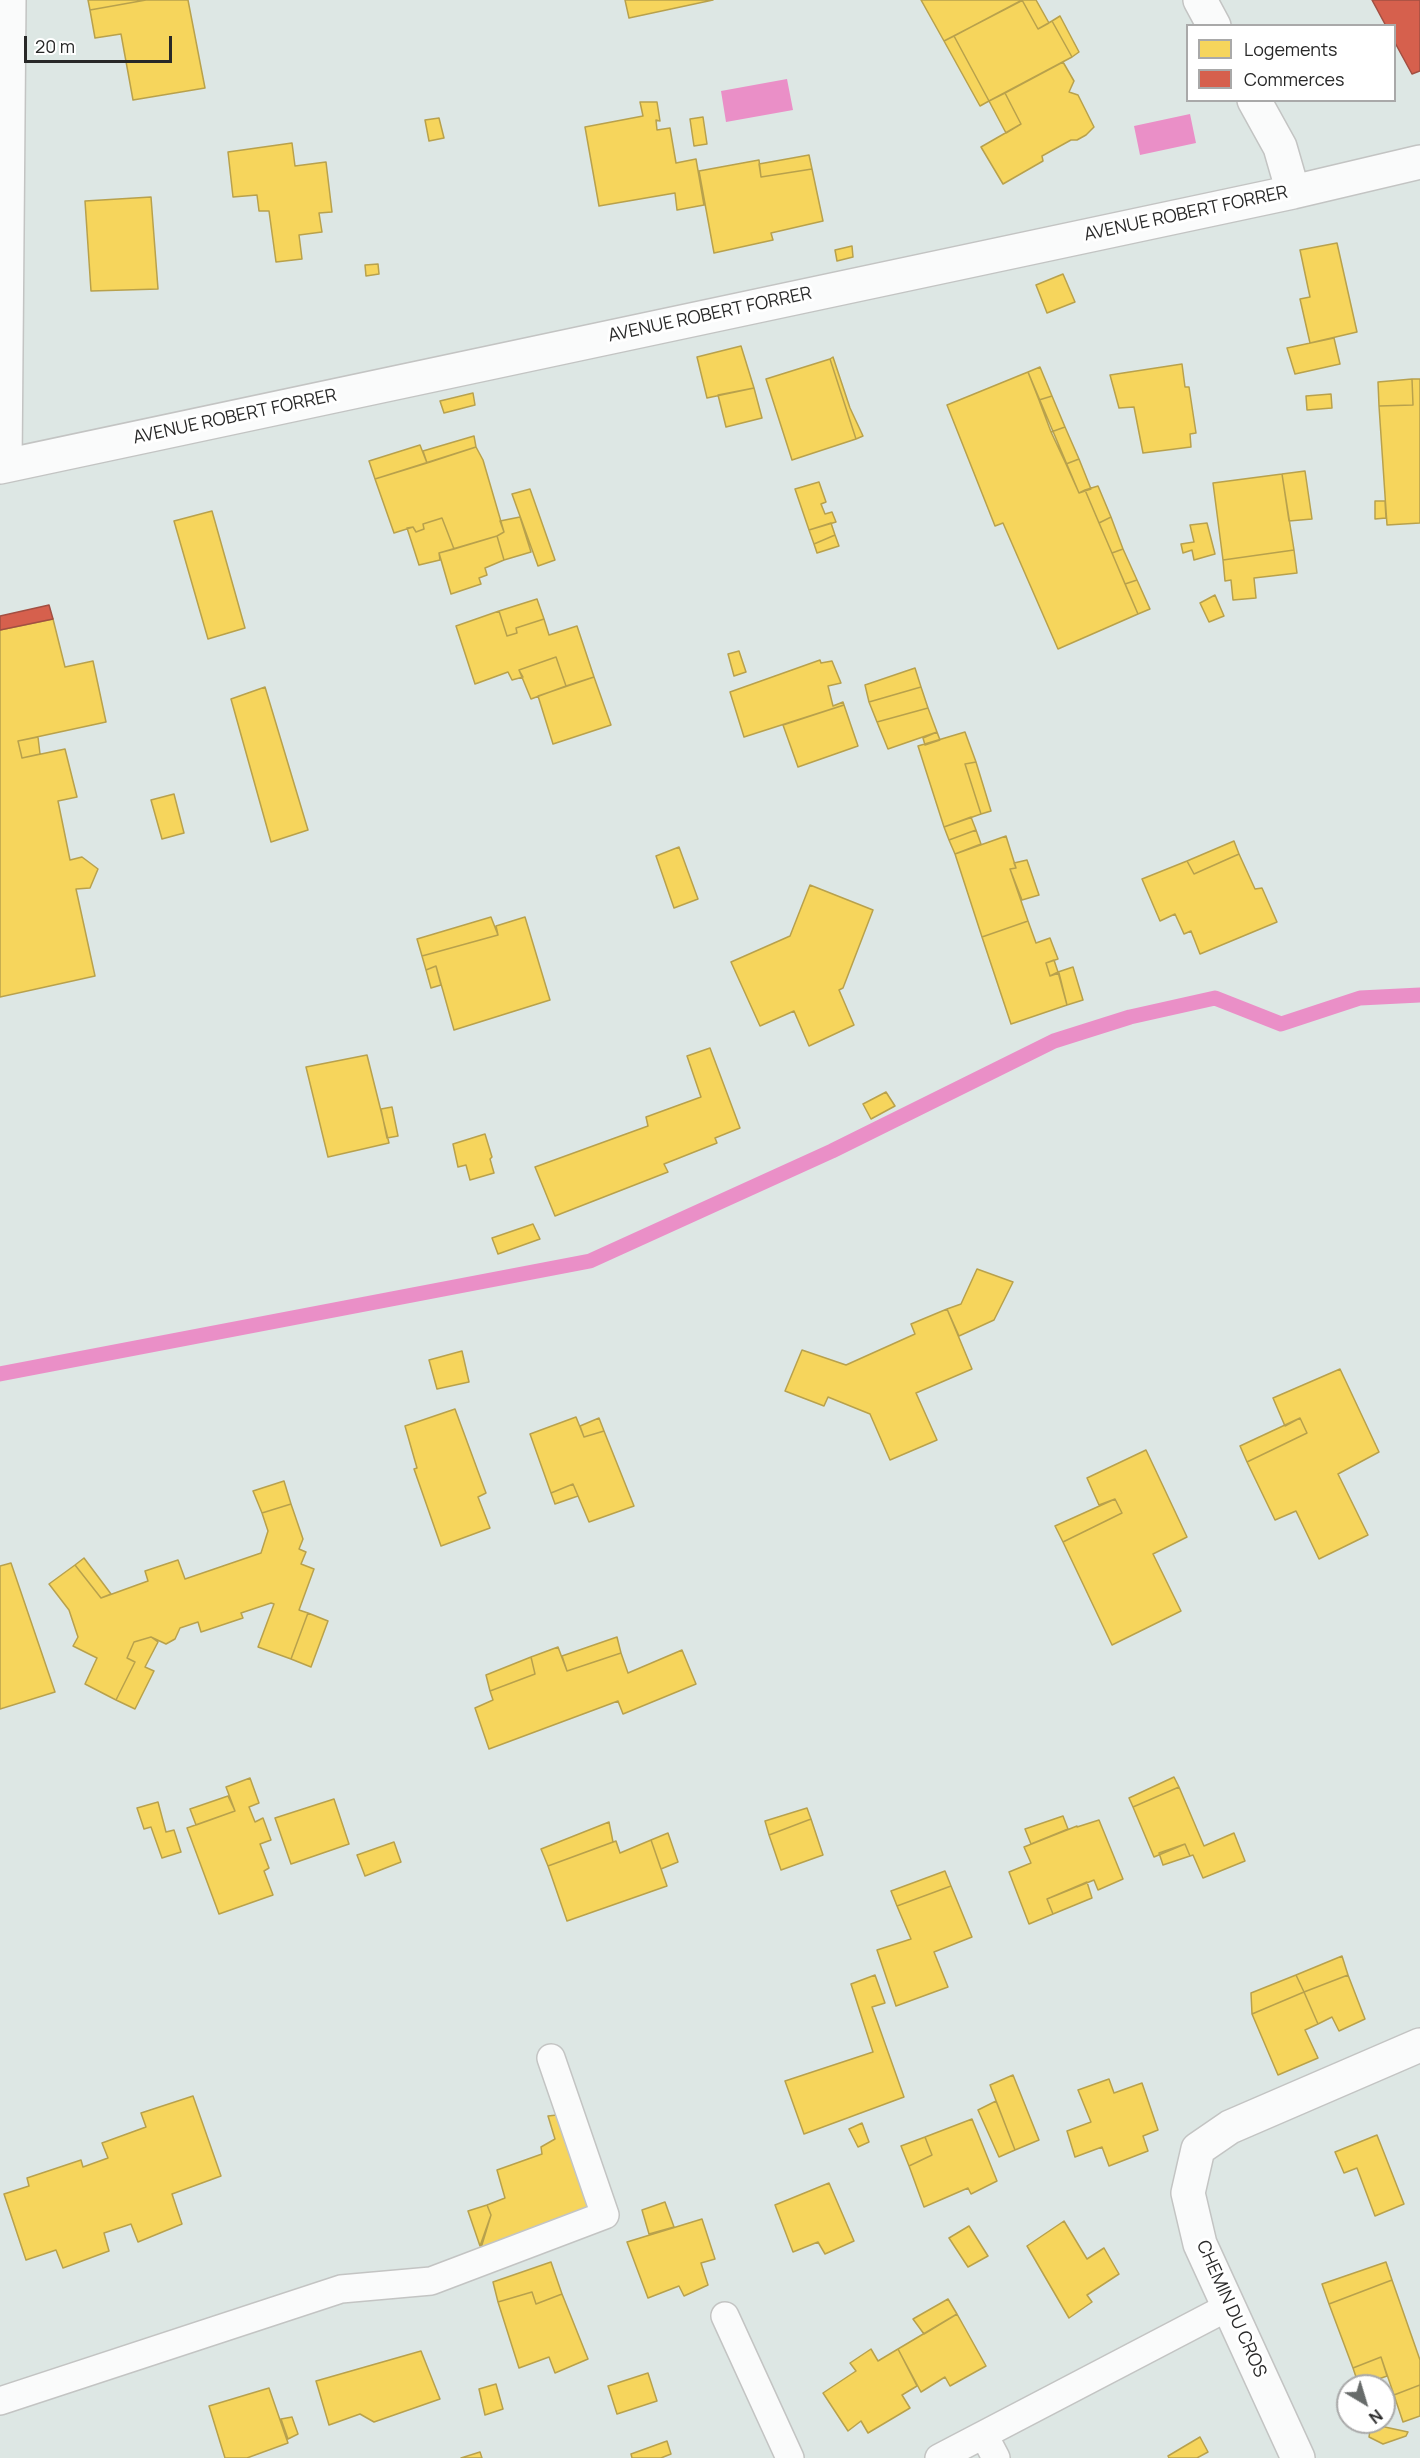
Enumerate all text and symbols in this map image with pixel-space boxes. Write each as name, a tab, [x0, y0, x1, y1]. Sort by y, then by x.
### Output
scale bar	[27, 24, 176, 62]
legend	[1186, 24, 1396, 102]
text: 20 m	[35, 34, 75, 58]
text: Logements	[1244, 37, 1338, 61]
text: Commerces	[1244, 67, 1345, 91]
street label: AVENUE ROBERT FORRER	[1082, 182, 1290, 246]
street label: AVENUE ROBERT FORRER	[606, 283, 814, 347]
street label: AVENUE ROBERT FORRER	[131, 385, 339, 449]
street label: CHEMIN DU CROS	[1191, 2237, 1271, 2381]
north arrow	[1336, 2374, 1396, 2434]
text: N	[1365, 2404, 1387, 2429]

